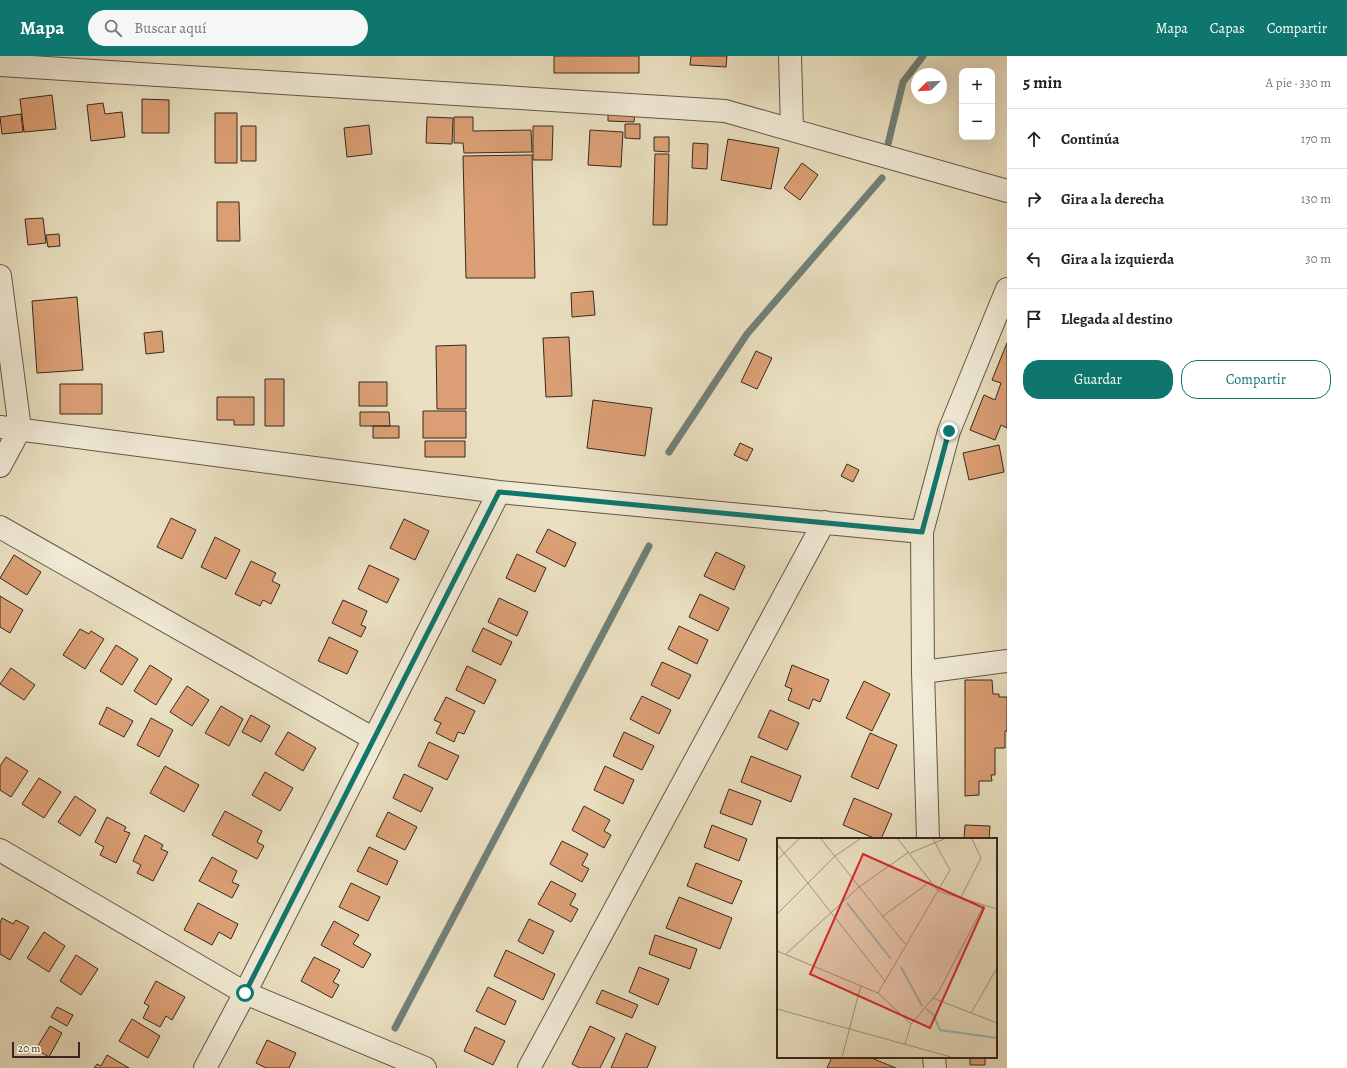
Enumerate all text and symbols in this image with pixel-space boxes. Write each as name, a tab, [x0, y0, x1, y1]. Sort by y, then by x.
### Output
search box	[88, 10, 368, 46]
text: Mapa	[20, 15, 64, 41]
icon: search	[102, 17, 124, 39]
text: Buscar aquí	[134, 18, 206, 38]
text: Mapa	[1156, 19, 1188, 38]
text: Capas	[1210, 19, 1245, 38]
text: Compartir	[1267, 19, 1327, 38]
north arrow	[911, 68, 947, 104]
map controls	[959, 68, 995, 140]
button: +	[959, 68, 995, 104]
text: 5 min	[1023, 71, 1062, 94]
text: A pie · 330 m	[1266, 74, 1331, 91]
button: −	[959, 104, 995, 140]
icon: ahead	[1023, 128, 1045, 150]
text: Continúa	[1061, 129, 1119, 149]
text: 170 m	[1301, 130, 1331, 147]
icon: right	[1023, 188, 1045, 210]
text: Gira a la derecha	[1061, 189, 1164, 209]
text: 130 m	[1301, 190, 1331, 207]
icon: left	[1023, 248, 1045, 270]
text: Gira a la izquierda	[1061, 249, 1174, 269]
text: 30 m	[1305, 250, 1331, 267]
icon: arrive	[1023, 308, 1045, 330]
text: Llegada al destino	[1061, 309, 1173, 329]
button: Guardar	[1023, 360, 1173, 399]
button: Compartir	[1181, 360, 1331, 399]
route end	[940, 422, 958, 440]
inset map	[777, 838, 997, 1058]
route start	[236, 984, 254, 1002]
scale bar	[12, 1040, 80, 1059]
text: 20 m	[18, 1041, 40, 1056]

